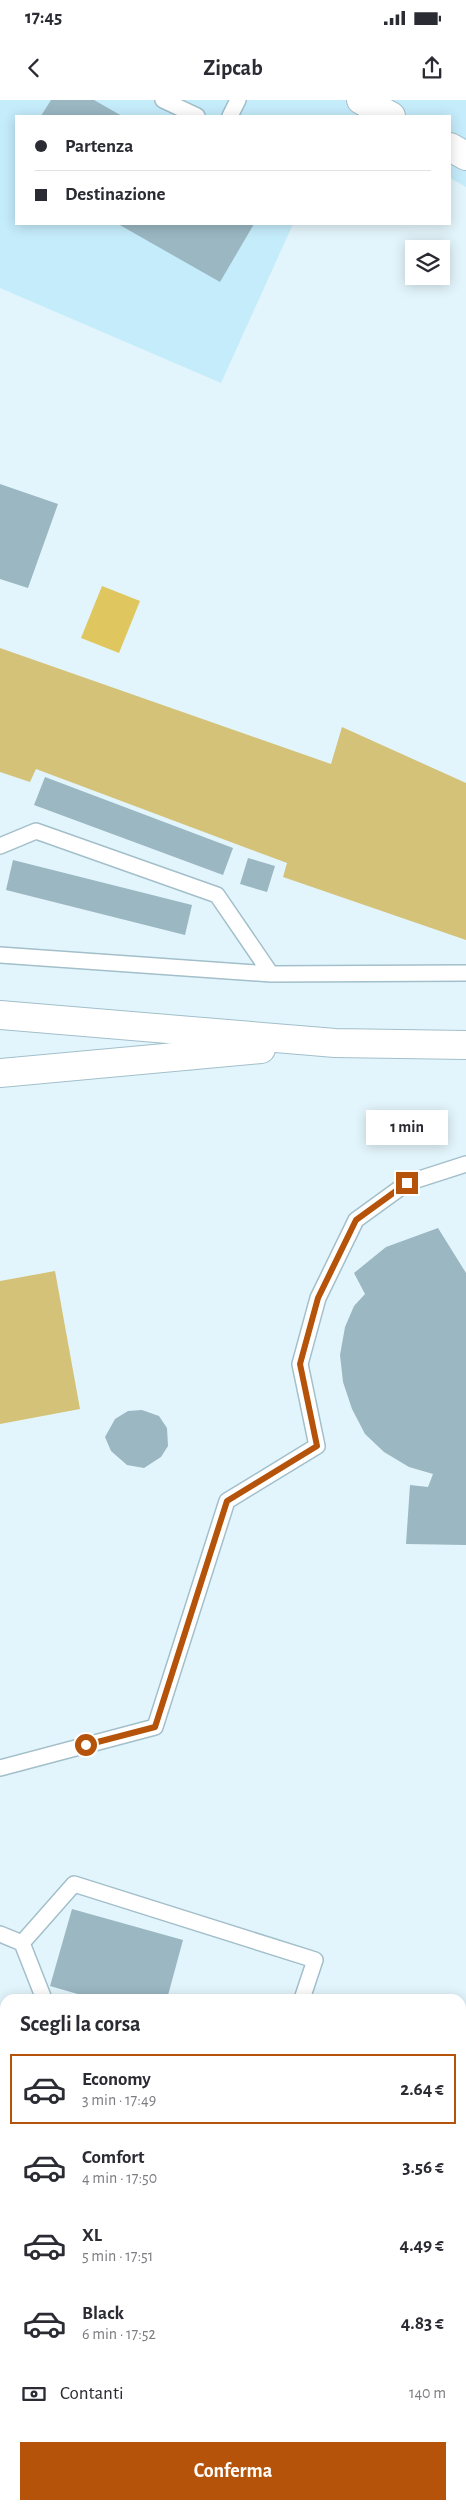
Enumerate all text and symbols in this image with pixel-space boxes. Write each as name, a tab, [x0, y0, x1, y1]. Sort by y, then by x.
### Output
text: 17:45	[25, 8, 62, 27]
icon: back	[20, 54, 48, 82]
icon: share	[418, 54, 446, 82]
text: Zipcab	[203, 57, 263, 79]
text: Partenza	[65, 137, 133, 156]
text: Destinazione	[65, 185, 166, 204]
map controls	[405, 240, 450, 285]
button: layers	[405, 240, 450, 285]
callout: 1 min	[366, 1110, 448, 1146]
text: 1 min	[390, 1119, 424, 1135]
route end	[396, 1172, 418, 1194]
route start	[75, 1734, 97, 1756]
text: Scegli la corsa	[20, 2013, 141, 2035]
icon: car	[22, 2067, 67, 2112]
text: Economy	[82, 2070, 151, 2089]
text: 2.64 €	[400, 2080, 444, 2099]
text: 3 min · 17:49	[82, 2092, 156, 2108]
icon: car	[22, 2145, 67, 2190]
text: Comfort	[82, 2148, 144, 2167]
text: 3.56 €	[402, 2158, 444, 2177]
text: 4 min · 17:50	[82, 2170, 157, 2186]
icon: car	[22, 2223, 67, 2268]
text: XL	[82, 2226, 102, 2245]
text: 4.49 €	[400, 2236, 444, 2255]
text: 5 min · 17:51	[82, 2248, 153, 2264]
icon: car	[22, 2301, 67, 2346]
text: Black	[82, 2304, 124, 2323]
text: 4.83 €	[401, 2314, 444, 2333]
text: 6 min · 17:52	[82, 2326, 156, 2342]
icon: cash	[20, 2380, 48, 2408]
text: Contanti	[60, 2384, 124, 2403]
text: 140 m	[409, 2385, 446, 2401]
button: Conferma	[20, 2442, 446, 2500]

